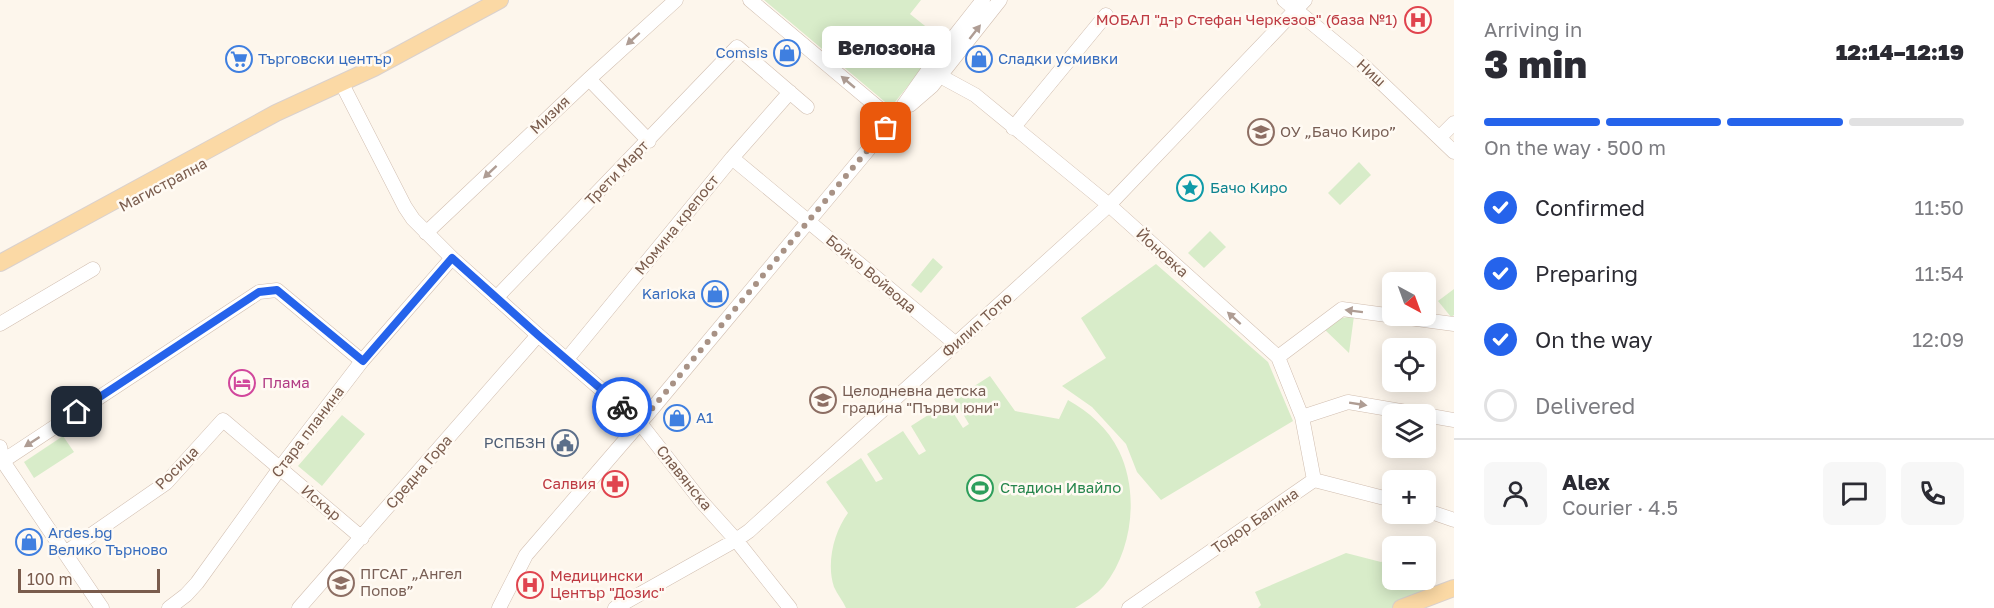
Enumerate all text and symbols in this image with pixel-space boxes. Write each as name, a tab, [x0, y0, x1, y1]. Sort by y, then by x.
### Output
hospital icon: МОБАЛ "д-р Стефан Черкезов" (база №1)	[1403, 5, 1433, 35]
place label: МОБАЛ "д-р Стефан Черкезов" (база №1)	[1096, 10, 1398, 28]
text: Arriving in	[1484, 17, 1582, 41]
one-way arrow	[968, 24, 980, 39]
callout: Велозона	[822, 26, 950, 68]
one-way arrow	[626, 32, 641, 45]
text: Велозона	[838, 35, 935, 59]
shop icon: Comsis	[772, 38, 802, 68]
text: 12:14–12:19	[1836, 38, 1964, 65]
text: 3 min	[1484, 40, 1587, 87]
place label: Comsis	[716, 43, 768, 61]
supermarket icon: Търговски център	[224, 44, 254, 74]
shop icon: Сладки усмивки	[964, 44, 994, 74]
place label: Търговски център	[258, 49, 392, 67]
place label: Сладки усмивки	[998, 49, 1118, 67]
street label: Ниш	[1353, 55, 1390, 90]
one-way arrow	[840, 76, 856, 89]
street label: Мизия	[526, 91, 573, 137]
pin	[860, 102, 911, 153]
icon: bag	[869, 111, 902, 144]
school or university icon: ОУ „Бачо Киро”	[1246, 117, 1276, 147]
place label: ОУ „Бачо Киро”	[1280, 122, 1396, 140]
street label: Трети Март	[581, 135, 652, 209]
text: On the way · 500 m	[1484, 135, 1666, 159]
street label: Магистрална	[115, 153, 210, 215]
one-way arrow	[484, 165, 498, 179]
street label: Момина крепост	[630, 170, 722, 278]
place icon: Бачо Киро	[1175, 173, 1205, 203]
place label: Бачо Киро	[1210, 178, 1287, 196]
icon: check	[1484, 191, 1517, 224]
text: Confirmed	[1535, 194, 1645, 221]
text: 11:50	[1915, 195, 1964, 219]
street label: Йоновка	[1133, 224, 1192, 280]
street label: Бойчо Войвода	[823, 230, 920, 316]
icon: check	[1484, 257, 1517, 290]
text: Preparing	[1535, 260, 1638, 287]
text: 11:54	[1915, 261, 1964, 285]
north arrow	[1382, 272, 1436, 326]
map controls	[1382, 272, 1436, 590]
shop icon: Karioka	[700, 279, 730, 309]
place label: Karioka	[642, 284, 696, 302]
street label: Филип Тотю	[937, 288, 1015, 361]
one-way arrow	[1345, 306, 1364, 316]
one-way arrow	[1227, 312, 1242, 325]
icon: check	[1484, 323, 1517, 356]
text: On the way	[1535, 326, 1653, 353]
text: 12:09	[1912, 327, 1964, 351]
button: locate	[1382, 338, 1436, 392]
hotel icon: Плама	[227, 368, 257, 398]
place label: Плама	[262, 373, 310, 391]
courier	[592, 377, 652, 437]
place label: Целодневна детска градина "Първи юни"	[842, 381, 999, 416]
street label: Стара планина	[267, 382, 347, 480]
school or university icon: Целодневна детска градина "Първи юни"	[808, 385, 838, 415]
pin	[51, 386, 102, 437]
icon: bike	[606, 391, 639, 424]
text: Delivered	[1535, 392, 1635, 419]
icon: home	[60, 395, 93, 428]
one-way arrow	[1349, 400, 1368, 409]
shop icon: A1	[662, 403, 692, 433]
button: layers	[1382, 404, 1436, 458]
place label: A1	[696, 408, 713, 426]
public building icon: РСПБЗН	[550, 428, 580, 458]
street label: Средна Гора	[381, 431, 455, 512]
place label: РСПБЗН	[484, 433, 546, 451]
one-way arrow	[24, 436, 40, 447]
street label: Славянска	[653, 441, 716, 513]
street label: Росица	[151, 442, 202, 493]
button: person	[1484, 462, 1547, 525]
button: chat	[1823, 462, 1886, 525]
button: phone	[1901, 462, 1964, 525]
text: Alex	[1562, 468, 1610, 495]
pharmacy icon: Салвия	[600, 469, 630, 499]
button: +	[1382, 470, 1436, 524]
sports icon: Стадион Ивайло	[965, 473, 995, 503]
place label: Салвия	[542, 474, 596, 492]
place label: Стадион Ивайло	[1000, 478, 1121, 496]
street label: Искър	[298, 480, 345, 524]
street label: Тодор Балина	[1208, 484, 1301, 557]
text: Courier · 4.5	[1562, 495, 1678, 519]
place label: Ardes.bg Велико Търново	[48, 523, 168, 558]
shop icon: Ardes.bg Велико Търново	[14, 527, 44, 557]
button: −	[1382, 536, 1436, 590]
place label: ПГСАГ „Ангел Попов”	[360, 564, 462, 599]
scale bar	[18, 566, 160, 594]
place label: Медицински Център "Дозис"	[550, 566, 665, 601]
school or university icon: ПГСАГ „Ангел Попов”	[326, 568, 356, 598]
text: 100 m	[27, 569, 73, 589]
hospital icon: Медицински Център "Дозис"	[515, 570, 545, 600]

